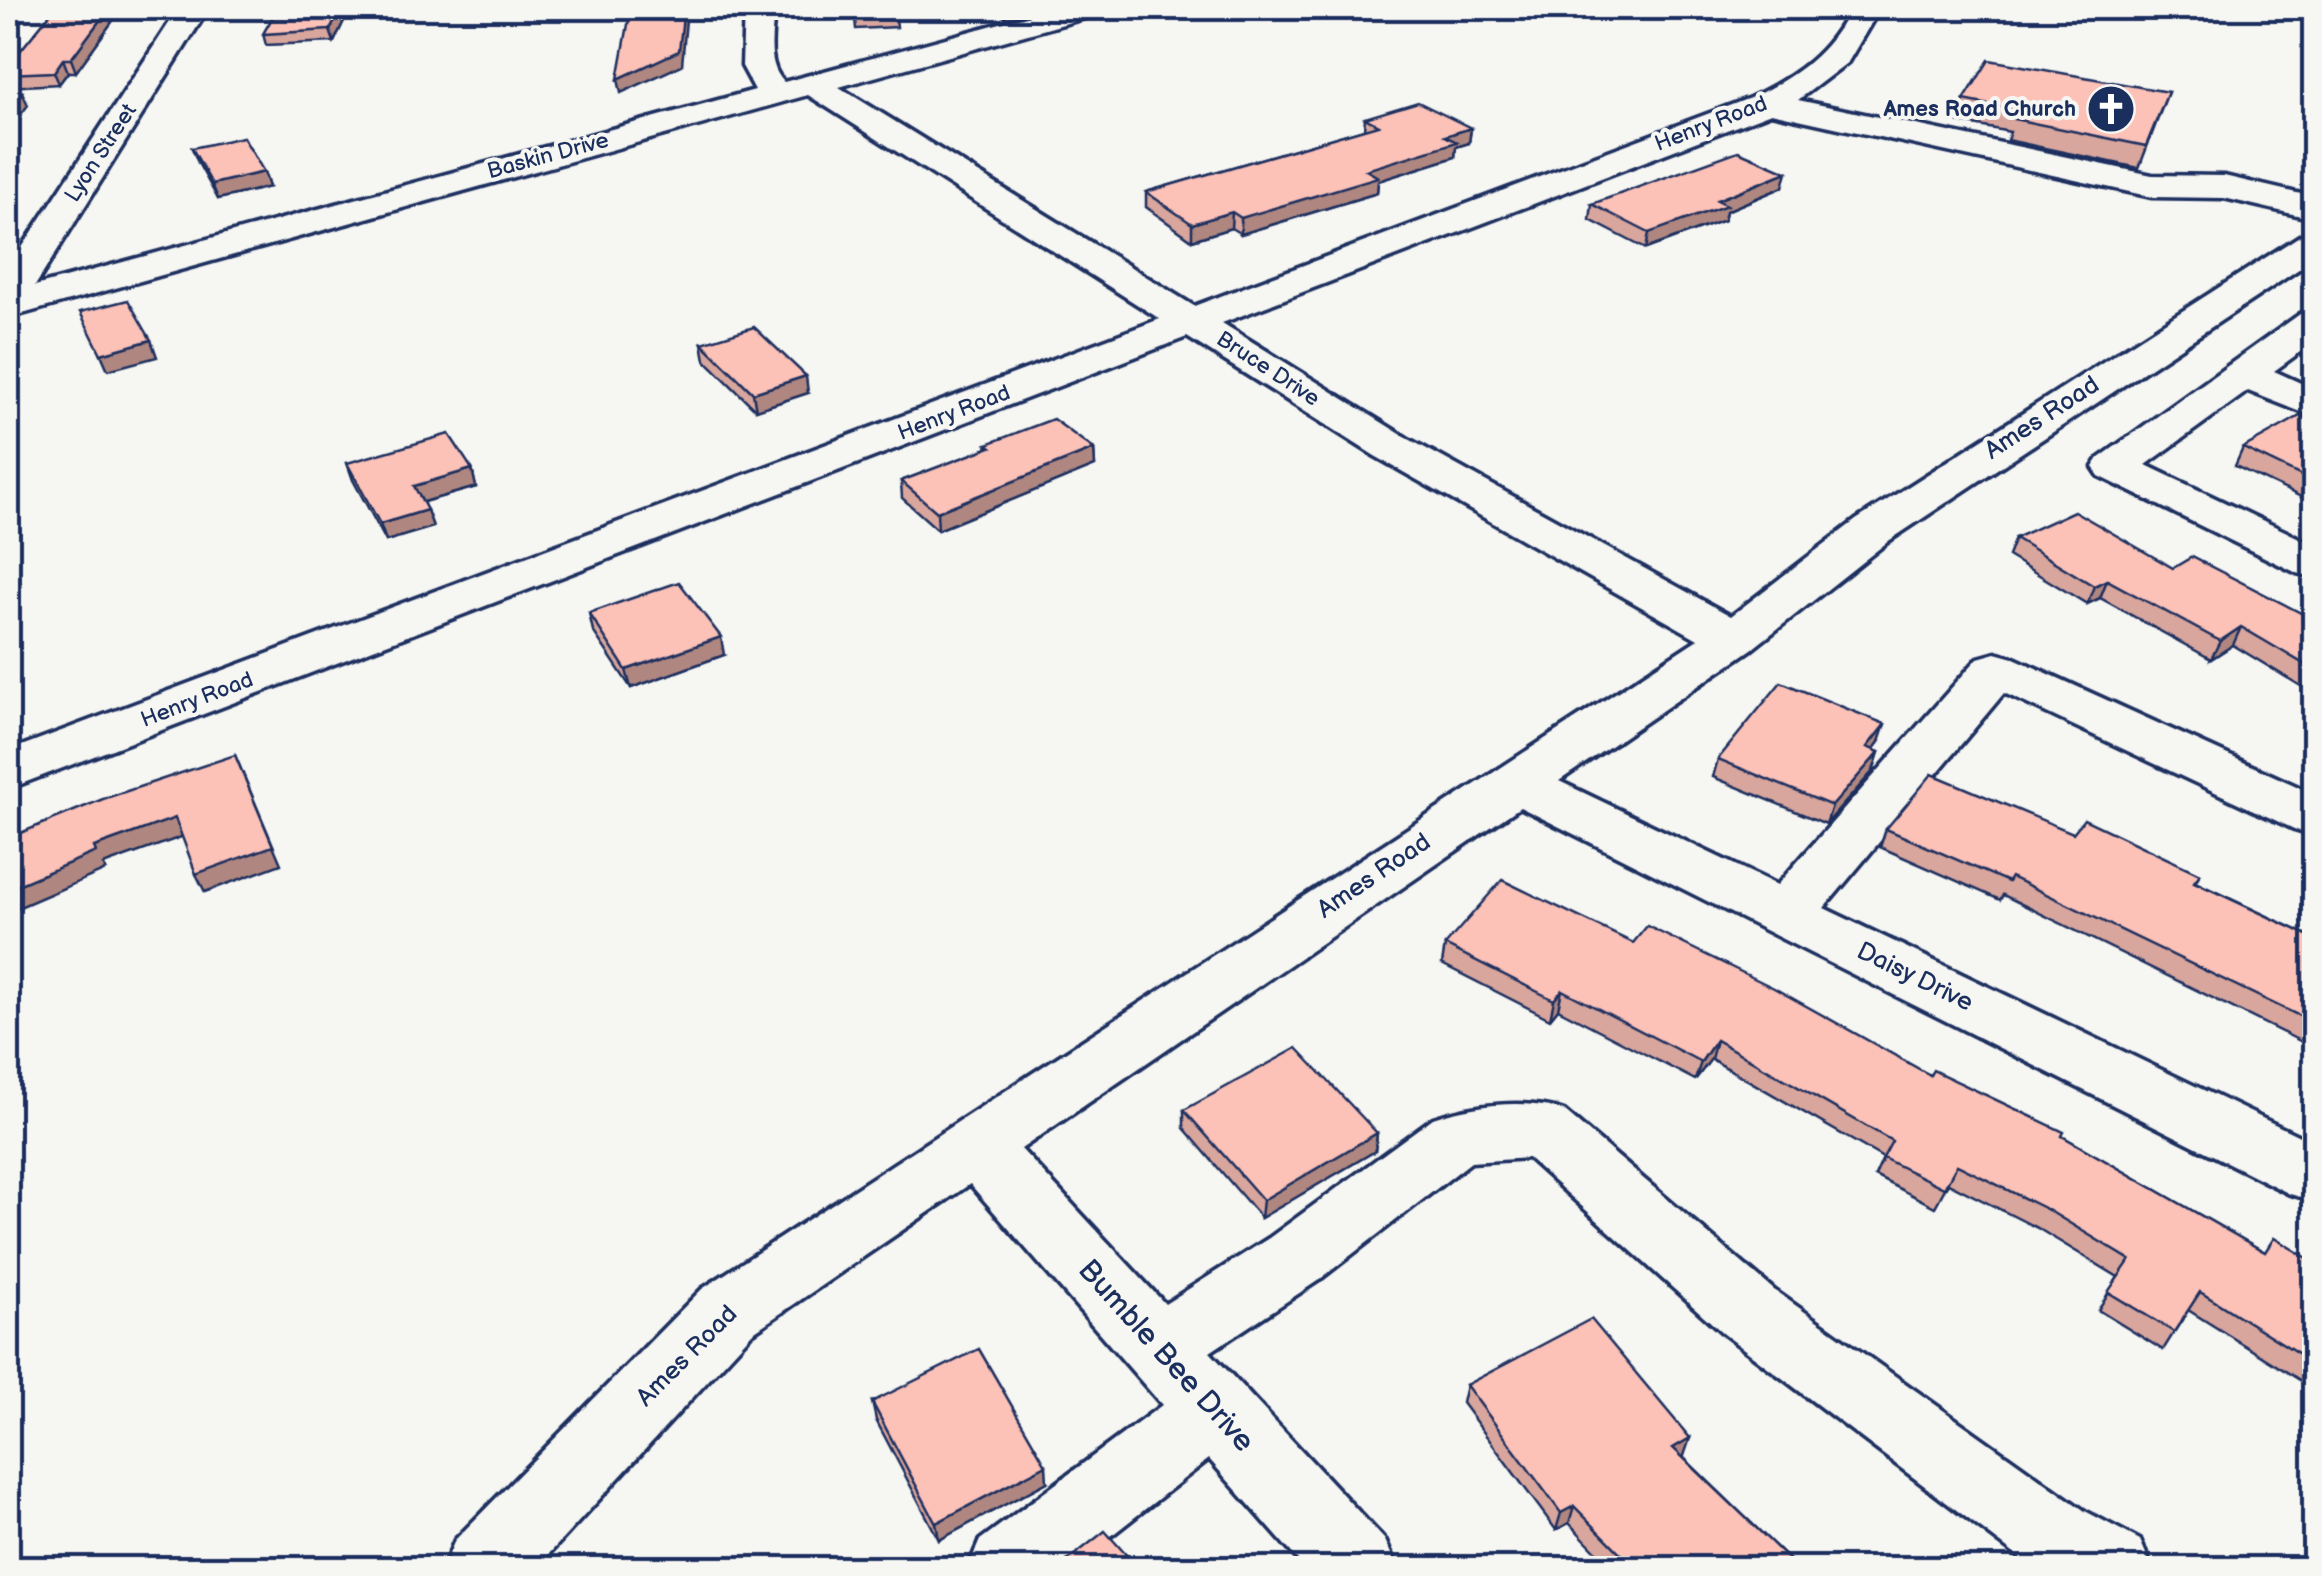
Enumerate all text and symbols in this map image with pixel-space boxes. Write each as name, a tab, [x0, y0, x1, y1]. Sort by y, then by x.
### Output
church icon: Ames Road Church	[2085, 83, 2137, 135]
street label: Henry Road	[1651, 90, 1771, 158]
place label: Ames Road Church	[1883, 96, 2076, 123]
street label: Lyon Street	[59, 99, 143, 207]
street label: Baskin Drive	[484, 127, 612, 185]
street label: Bruce Drive	[1211, 326, 1325, 412]
street label: Ames Road	[1979, 370, 2105, 466]
street label: Henry Road	[894, 379, 1014, 447]
street label: Henry Road	[137, 666, 257, 734]
street label: Ames Road	[1311, 827, 1437, 925]
street label: Daisy Drive	[1852, 936, 1978, 1019]
street label: Bumble Bee Drive	[1070, 1252, 1262, 1460]
street label: Ames Road	[630, 1299, 744, 1413]

